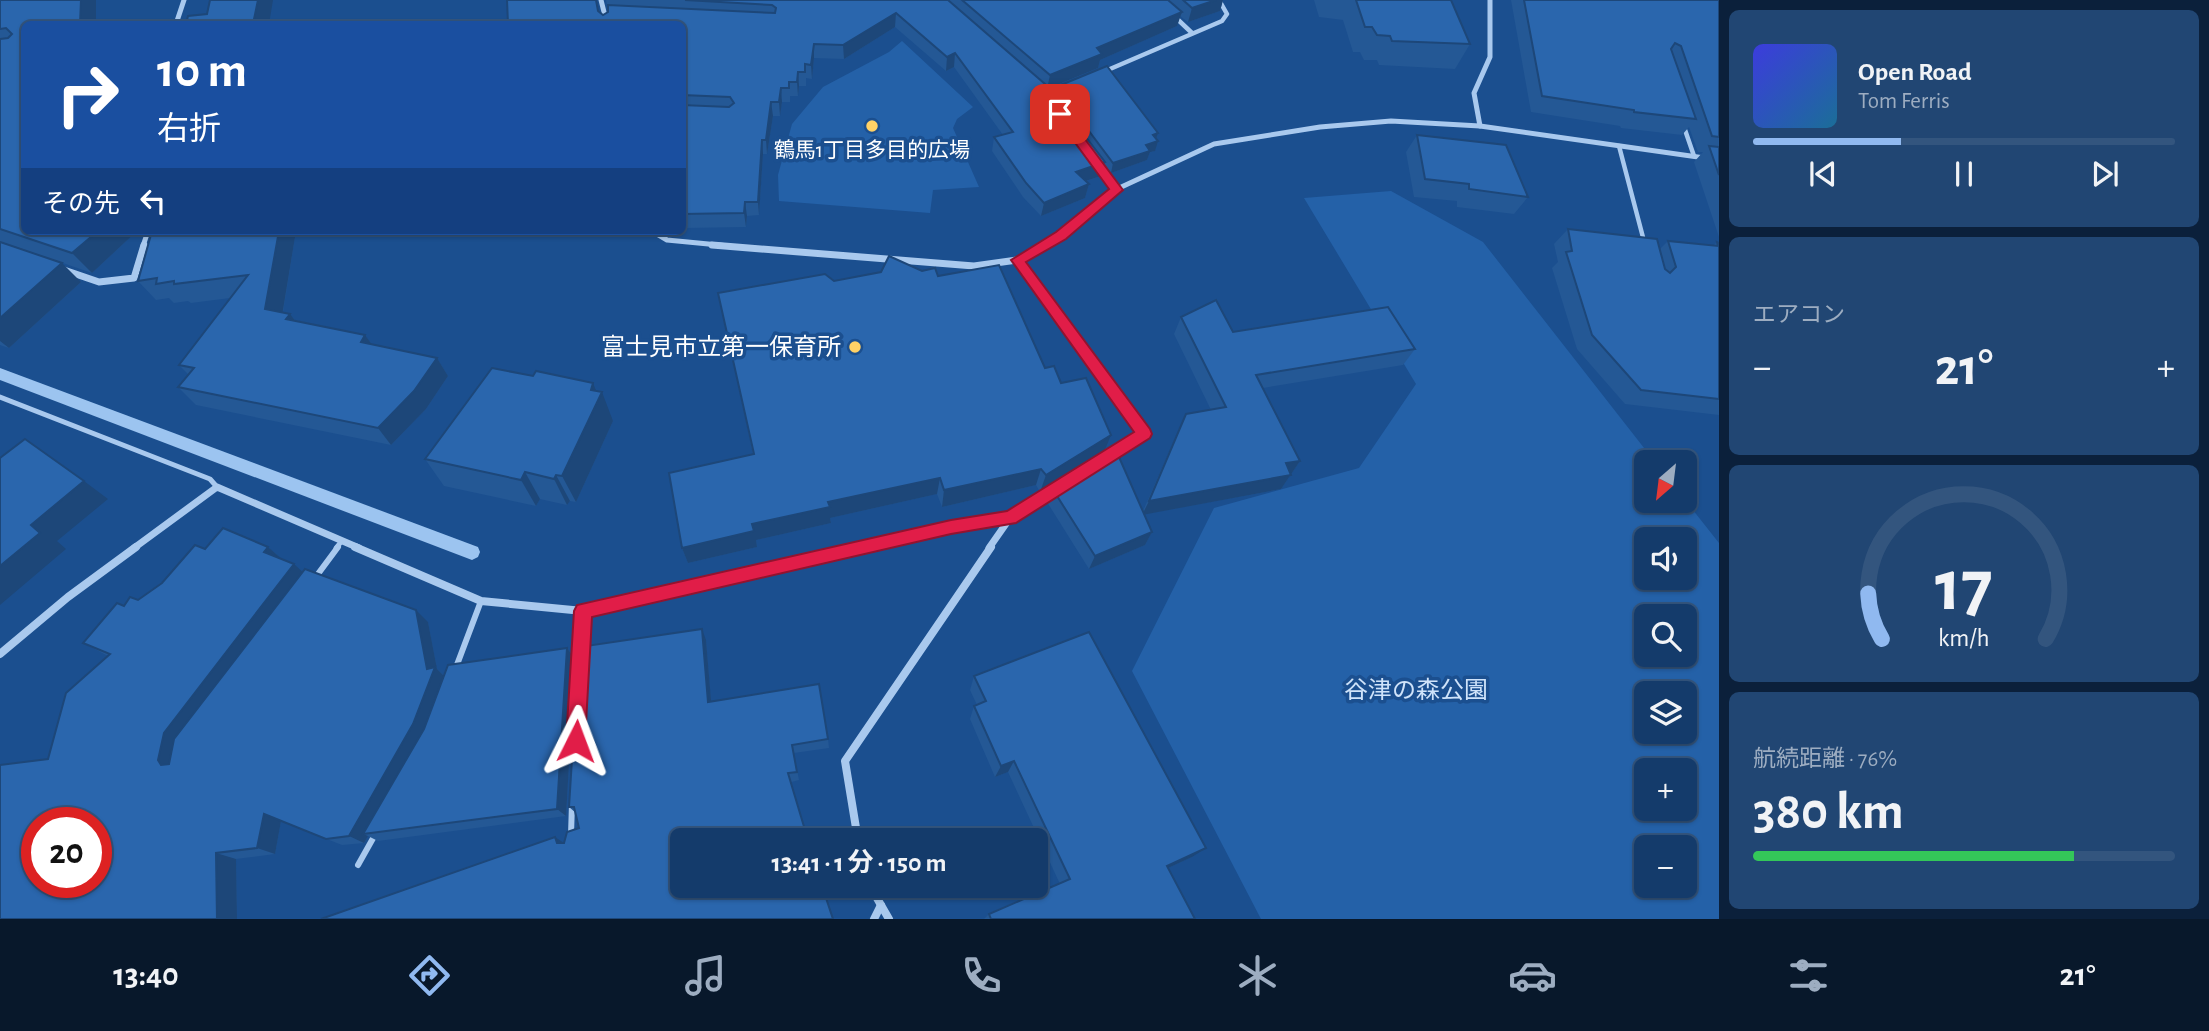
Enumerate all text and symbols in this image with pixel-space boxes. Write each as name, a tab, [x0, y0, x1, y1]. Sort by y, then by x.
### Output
text: 10 m	[157, 47, 247, 96]
icon: right	[42, 49, 133, 140]
text: Open Road	[1858, 59, 1972, 85]
pin	[1030, 84, 1090, 144]
text: Tom Ferris	[1858, 90, 1950, 113]
icon: arrive	[1041, 95, 1079, 133]
text: 右折	[157, 113, 221, 145]
marker: 鶴馬1丁目多目的広場	[864, 118, 880, 134]
place label: 鶴馬1丁目多目的広場	[774, 139, 970, 161]
icon: previous	[1804, 155, 1842, 193]
icon: pause	[1945, 155, 1983, 193]
icon: next	[2086, 155, 2124, 193]
icon: left	[134, 182, 172, 220]
text: その先	[42, 191, 120, 217]
text: エアコン	[1753, 304, 1845, 327]
place label: 富士見市立第一保育所	[601, 334, 841, 360]
marker: 富士見市立第一保育所	[847, 339, 863, 355]
text: 21°	[1935, 342, 1993, 394]
text: −	[1753, 349, 1771, 387]
text: +	[2157, 349, 2175, 387]
north arrow	[1634, 450, 1698, 513]
map controls	[1634, 450, 1697, 898]
button: sound	[1634, 527, 1697, 590]
text: 17	[1935, 552, 1993, 625]
button: search	[1634, 604, 1697, 667]
text: km/h	[1938, 626, 1990, 651]
park label: 谷津の森公園	[1344, 677, 1488, 703]
button: layers	[1634, 681, 1697, 744]
position arrow	[539, 704, 613, 778]
text: 航続距離 · 76%	[1753, 748, 1897, 771]
button: +	[1634, 758, 1697, 821]
text: 380 km	[1753, 786, 1904, 838]
speed limit sign: 20	[21, 807, 112, 898]
button: −	[1634, 835, 1697, 898]
text: 13:41 · 1 分 · 150 m	[772, 850, 946, 876]
icon: directions	[405, 951, 454, 1000]
icon: music	[681, 951, 730, 1000]
icon: phone	[957, 951, 1006, 1000]
icon: climate	[1233, 951, 1282, 1000]
icon: car	[1508, 951, 1557, 1000]
icon: filters	[1784, 951, 1833, 1000]
text: 13:40	[113, 959, 179, 991]
text: 21°	[2060, 959, 2096, 991]

